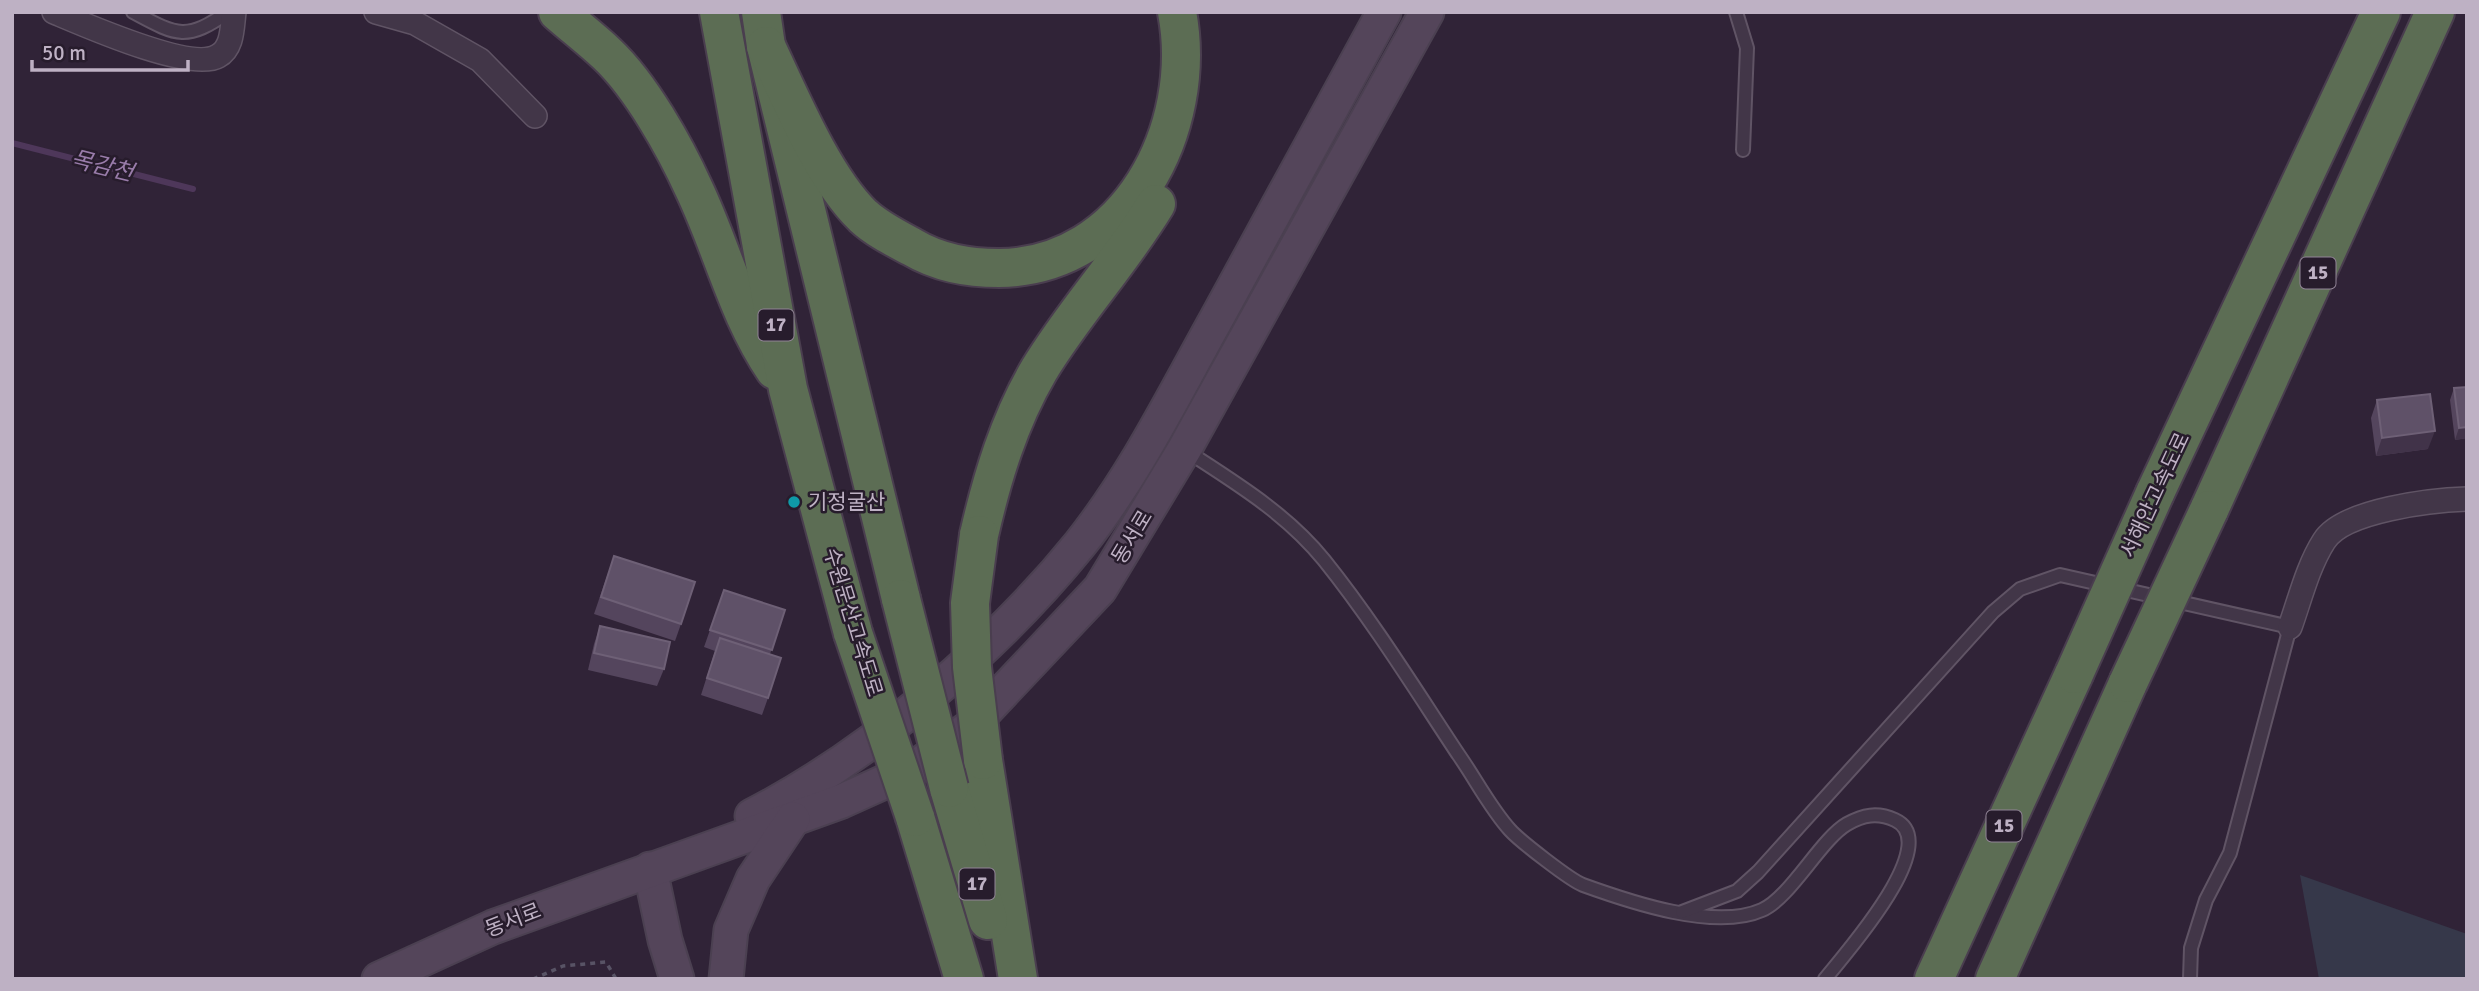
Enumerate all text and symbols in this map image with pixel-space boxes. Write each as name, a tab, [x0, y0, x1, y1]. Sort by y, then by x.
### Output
scale bar	[32, 28, 187, 72]
text: 50 m	[42, 40, 86, 66]
water label: 목감천	[68, 144, 139, 188]
road number: 15	[2300, 258, 2336, 288]
road number: 17	[758, 310, 794, 340]
street label: 서해안고속도로	[2115, 428, 2195, 562]
place label: 기정굴산	[808, 489, 885, 515]
marker: 기정굴산	[786, 494, 802, 510]
street label: 동서로	[1106, 505, 1158, 569]
street label: 수원문산고속도로	[818, 544, 888, 700]
road number: 15	[1986, 810, 2022, 842]
road number: 17	[960, 869, 995, 900]
street label: 동서로	[481, 897, 545, 943]

